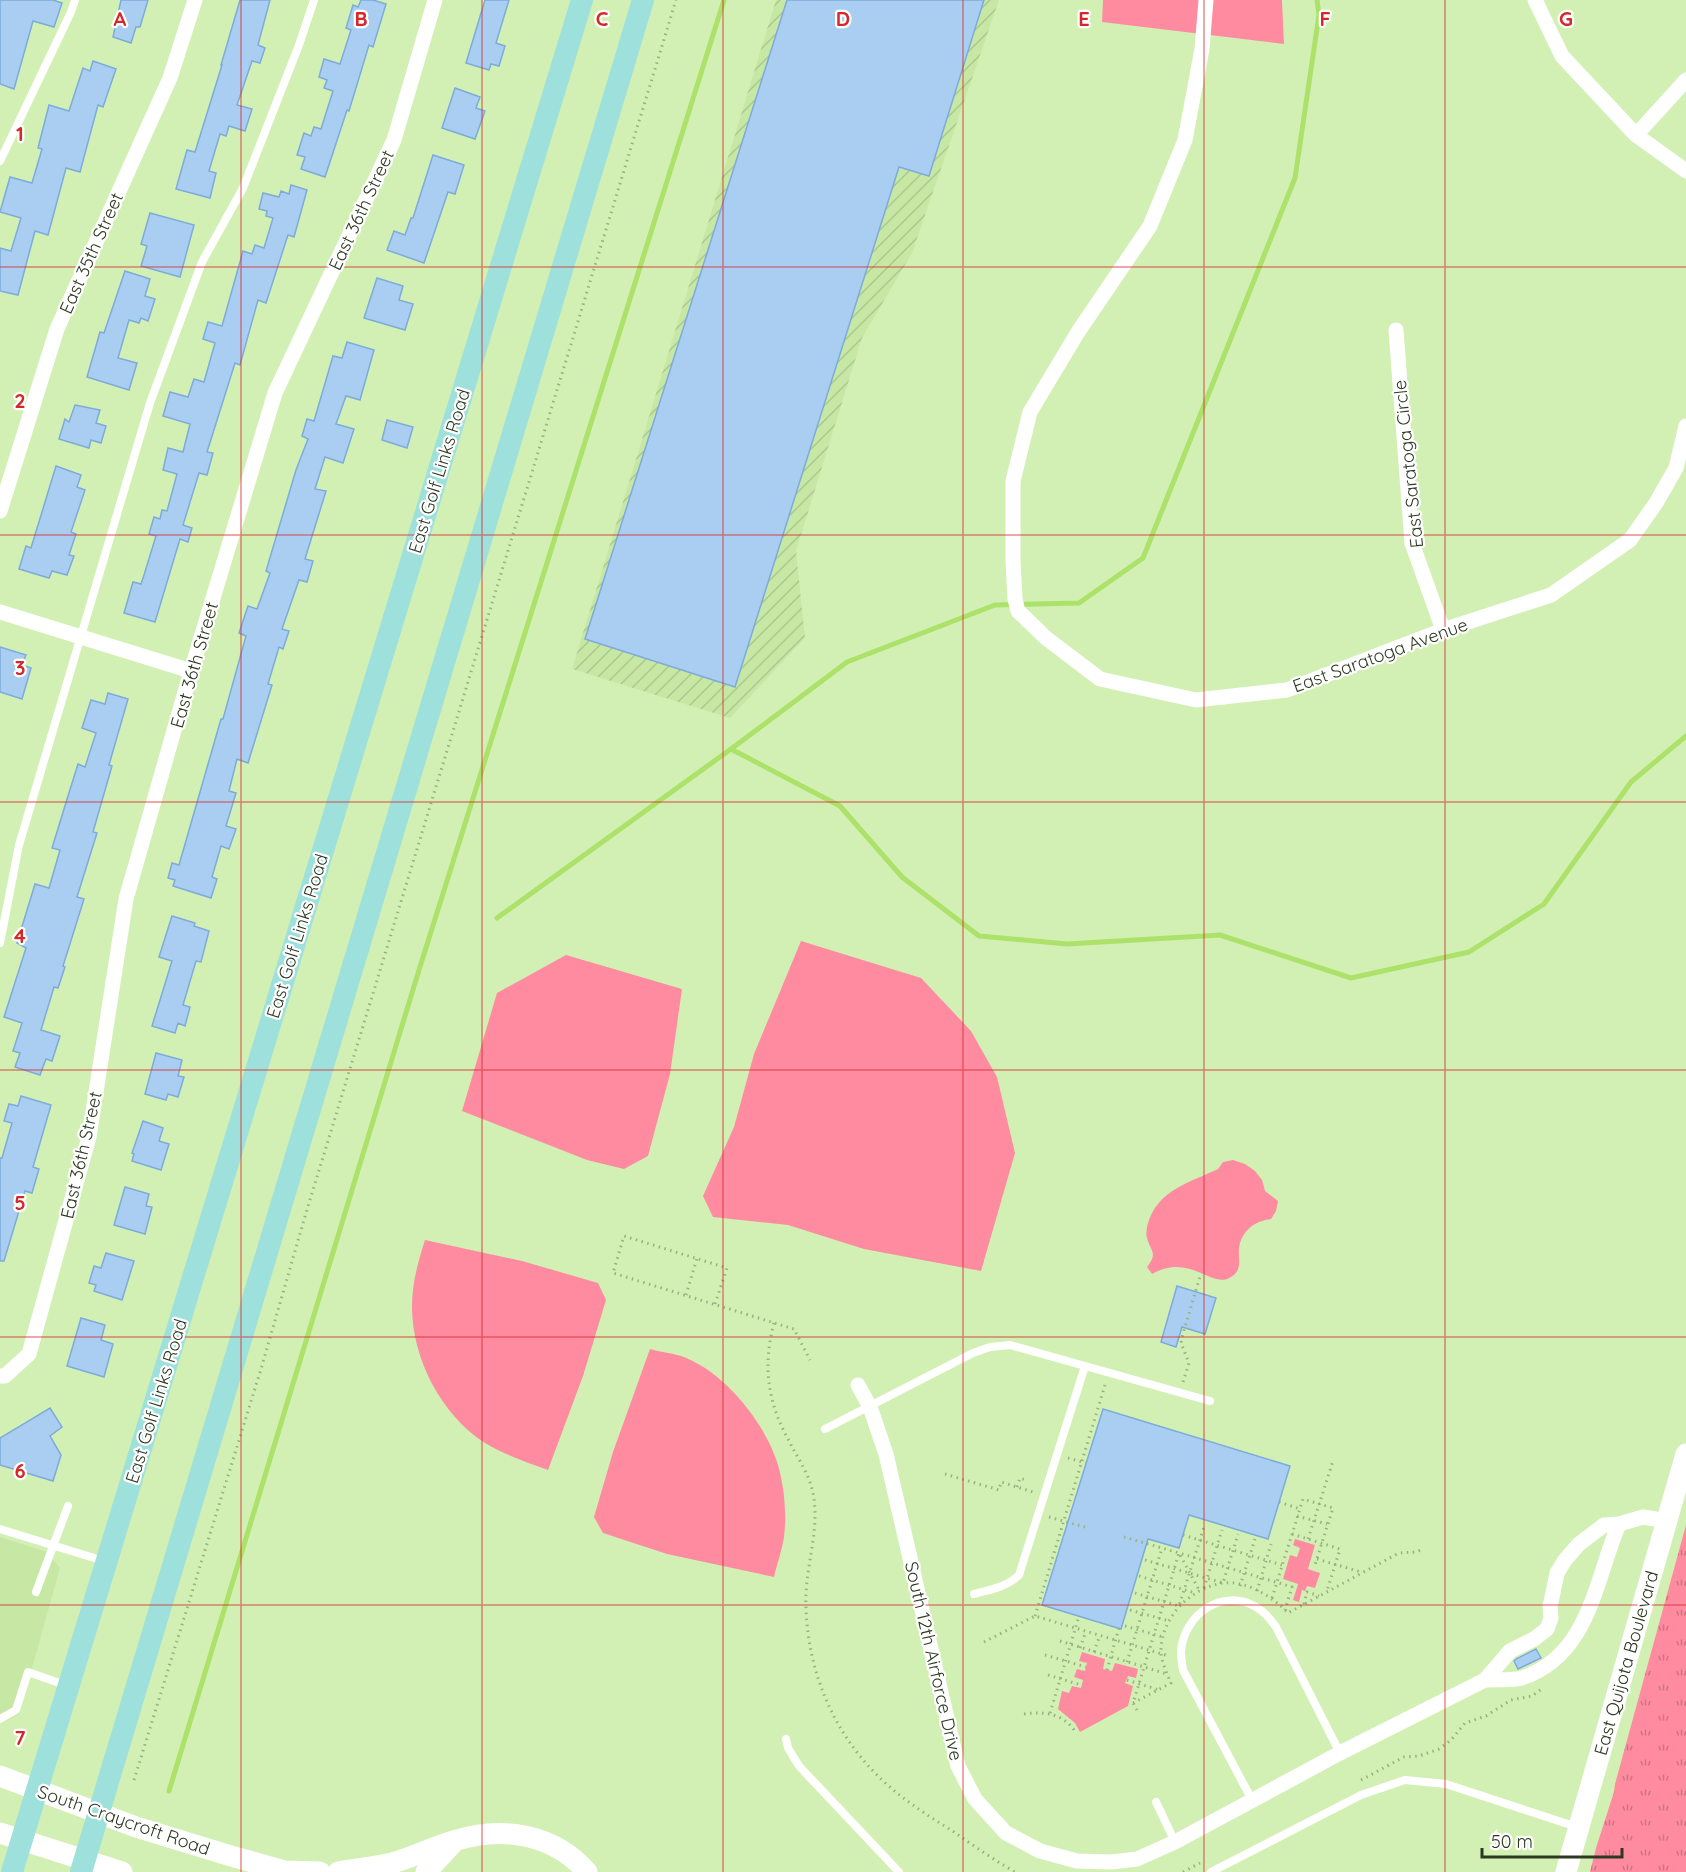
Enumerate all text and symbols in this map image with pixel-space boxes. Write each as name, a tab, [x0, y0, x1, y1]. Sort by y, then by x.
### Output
text: A	[114, 6, 127, 31]
text: B	[354, 6, 368, 31]
text: C	[596, 6, 609, 31]
text: D	[836, 6, 850, 31]
text: E	[1078, 6, 1090, 31]
text: F	[1319, 6, 1331, 31]
text: G	[1559, 6, 1573, 31]
text: 1	[16, 121, 24, 146]
street label: East 36th Street	[323, 146, 399, 274]
street label: East 35th Street	[54, 189, 128, 317]
street label: East Saratoga Circle	[1388, 379, 1428, 549]
street label: East Golf Links Road	[403, 386, 475, 556]
text: 2	[14, 388, 26, 413]
street label: East 36th Street	[165, 599, 223, 731]
street label: East Saratoga Avenue	[1289, 613, 1471, 697]
text: 3	[15, 655, 25, 680]
street label: East Golf Links Road	[261, 851, 333, 1021]
text: 4	[14, 923, 26, 948]
street label: East 36th Street	[55, 1089, 107, 1221]
text: 5	[14, 1190, 26, 1215]
street label: East Golf Links Road	[120, 1316, 192, 1486]
text: 6	[14, 1458, 26, 1483]
street label: South 12th Airforce Drive	[900, 1559, 968, 1763]
street label: East Quijota Boulevard	[1589, 1568, 1663, 1758]
text: 7	[15, 1725, 26, 1750]
street label: South Craycroft Road	[35, 1780, 213, 1860]
scale bar	[1482, 1821, 1622, 1859]
text: 50 m	[1491, 1830, 1533, 1853]

